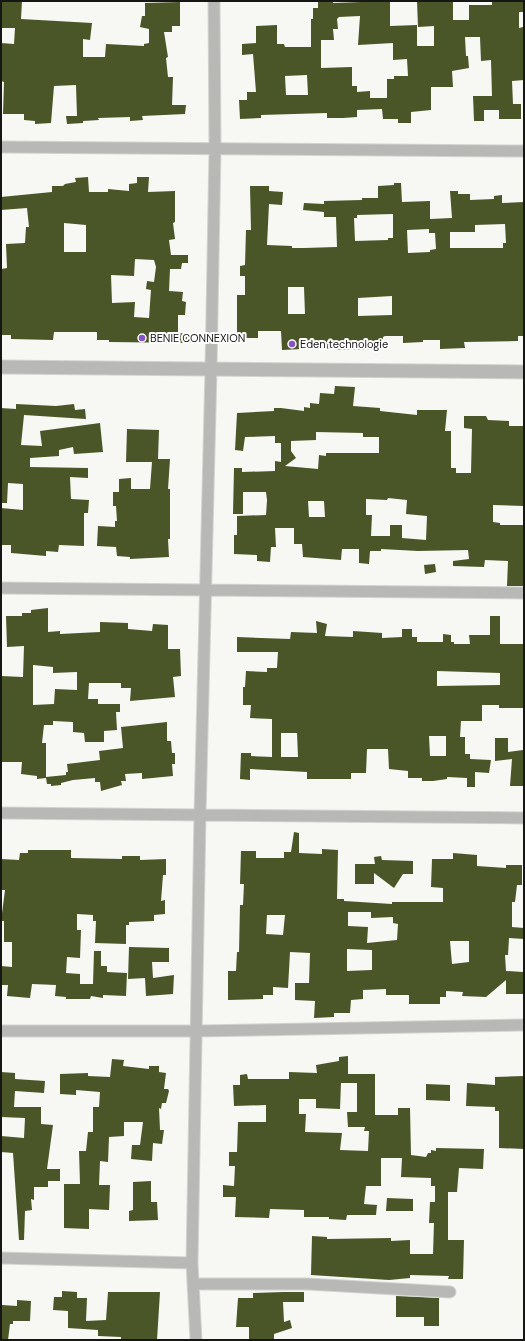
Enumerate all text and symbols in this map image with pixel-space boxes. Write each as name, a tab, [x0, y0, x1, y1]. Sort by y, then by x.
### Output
place label: BENIE CONNEXION	[150, 331, 245, 345]
marker: BENIE CONNEXION	[137, 333, 147, 343]
place label: Eden technologie	[300, 337, 388, 351]
marker: Eden technologie	[287, 339, 297, 349]

